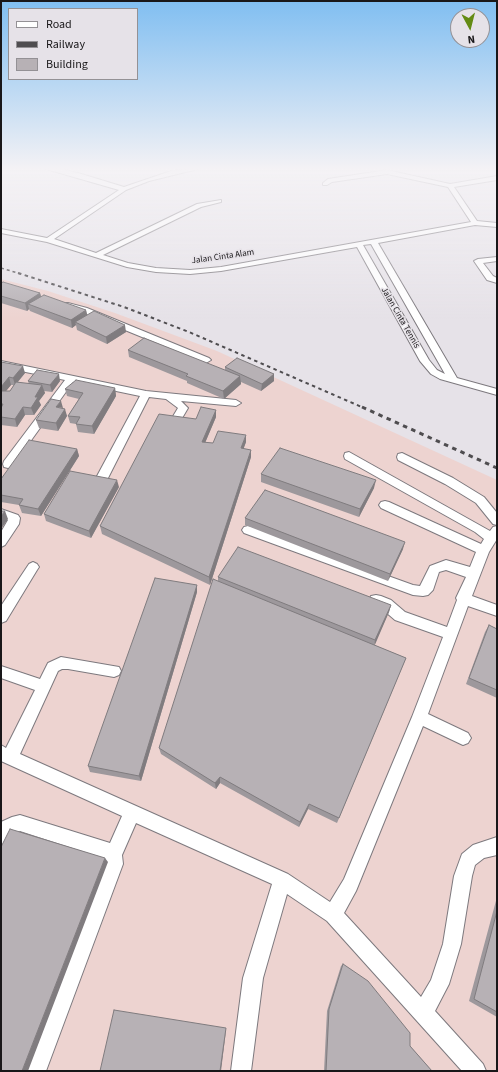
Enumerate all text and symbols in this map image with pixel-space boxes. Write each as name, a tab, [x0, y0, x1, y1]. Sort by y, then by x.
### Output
legend	[8, 8, 138, 80]
north arrow	[450, 8, 490, 48]
text: Road	[46, 16, 72, 33]
text: N	[467, 32, 476, 47]
text: Railway	[46, 36, 85, 53]
text: Building	[46, 56, 88, 73]
street label: Jalan Cinta Alam	[191, 247, 255, 267]
street label: Jalan Cinta Tennis	[378, 286, 422, 350]

